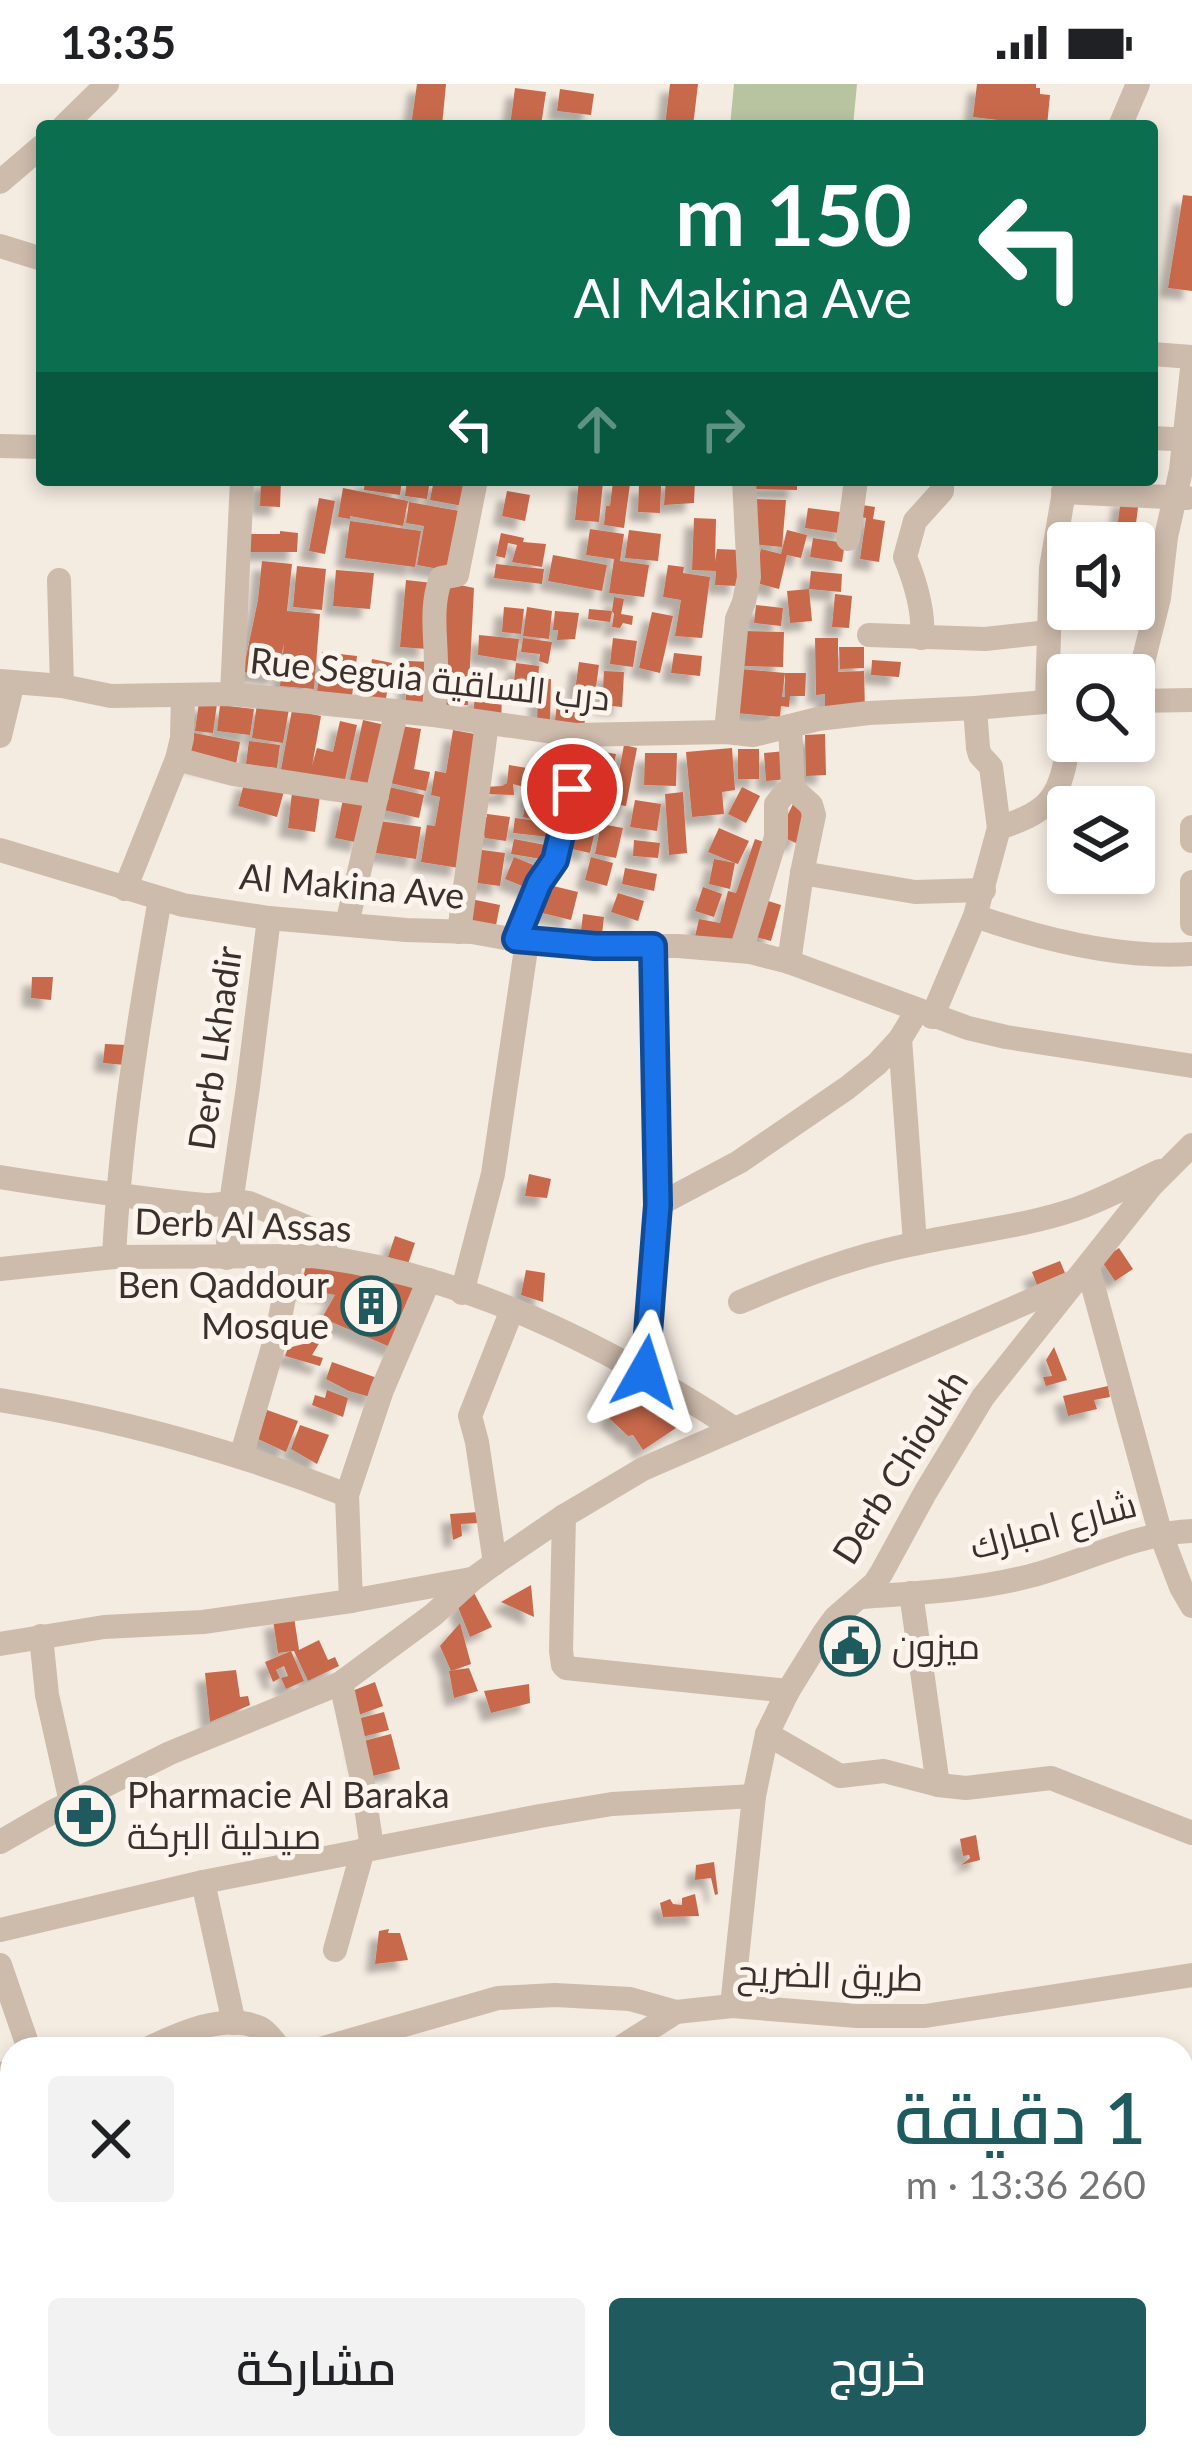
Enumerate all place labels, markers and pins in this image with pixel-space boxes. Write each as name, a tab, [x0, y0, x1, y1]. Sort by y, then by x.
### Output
pin	[521, 738, 623, 840]
place label: Ben Qaddour Mosque	[118, 1262, 329, 1347]
building icon: Ben Qaddour Mosque	[340, 1275, 402, 1337]
public building icon: ميزون	[819, 1615, 881, 1677]
place label: ميزون	[892, 1623, 980, 1668]
place label: Pharmacie Al Baraka صيدلية البركة	[127, 1772, 450, 1857]
pharmacy icon: Pharmacie Al Baraka صيدلية البركة	[54, 1785, 116, 1847]

